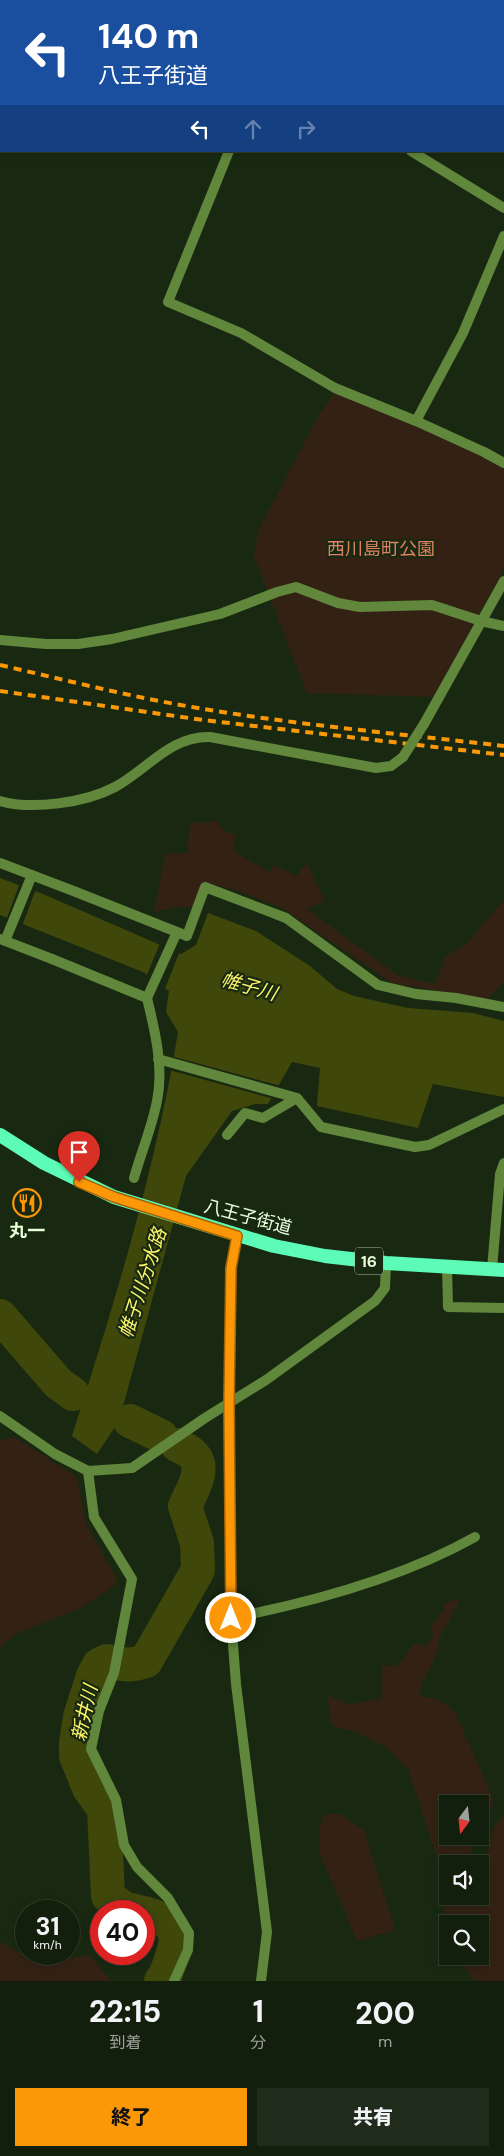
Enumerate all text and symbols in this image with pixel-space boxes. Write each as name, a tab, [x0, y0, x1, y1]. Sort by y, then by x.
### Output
text: 140 m	[98, 13, 199, 59]
icon: left	[15, 20, 80, 85]
text: 八王子街道	[98, 61, 208, 90]
icon: left	[186, 115, 214, 143]
icon: ahead	[239, 115, 267, 143]
icon: right	[292, 115, 320, 143]
park label: 西川島町公園	[327, 537, 435, 561]
water label: 帷子川	[218, 967, 282, 1007]
pin	[58, 1131, 100, 1182]
icon: arrive	[65, 1138, 93, 1166]
restaurant icon: 丸一	[12, 1188, 42, 1218]
street label: 八王子街道	[201, 1194, 295, 1240]
place label: 丸一	[9, 1219, 45, 1243]
water label: 帷子川分水路	[113, 1223, 173, 1341]
road number: 16	[355, 1248, 383, 1274]
position arrow	[204, 1591, 256, 1643]
water label: 新井川	[66, 1681, 104, 1744]
north arrow	[439, 1795, 489, 1845]
map controls	[439, 1795, 489, 1965]
button: sound	[439, 1855, 489, 1905]
speed limit sign: 40	[90, 1900, 155, 1965]
text: 31	[35, 1910, 59, 1943]
button: search	[439, 1915, 489, 1965]
text: km/h	[33, 1937, 62, 1953]
text: 22:15	[89, 1992, 161, 2031]
text: 1	[253, 1992, 264, 2031]
text: 200	[355, 1994, 415, 2033]
text: m	[378, 2031, 392, 2052]
text: 到着	[109, 2032, 141, 2053]
text: 分	[250, 2032, 266, 2053]
button: 終了	[15, 2088, 247, 2146]
button: 共有	[257, 2088, 489, 2146]

